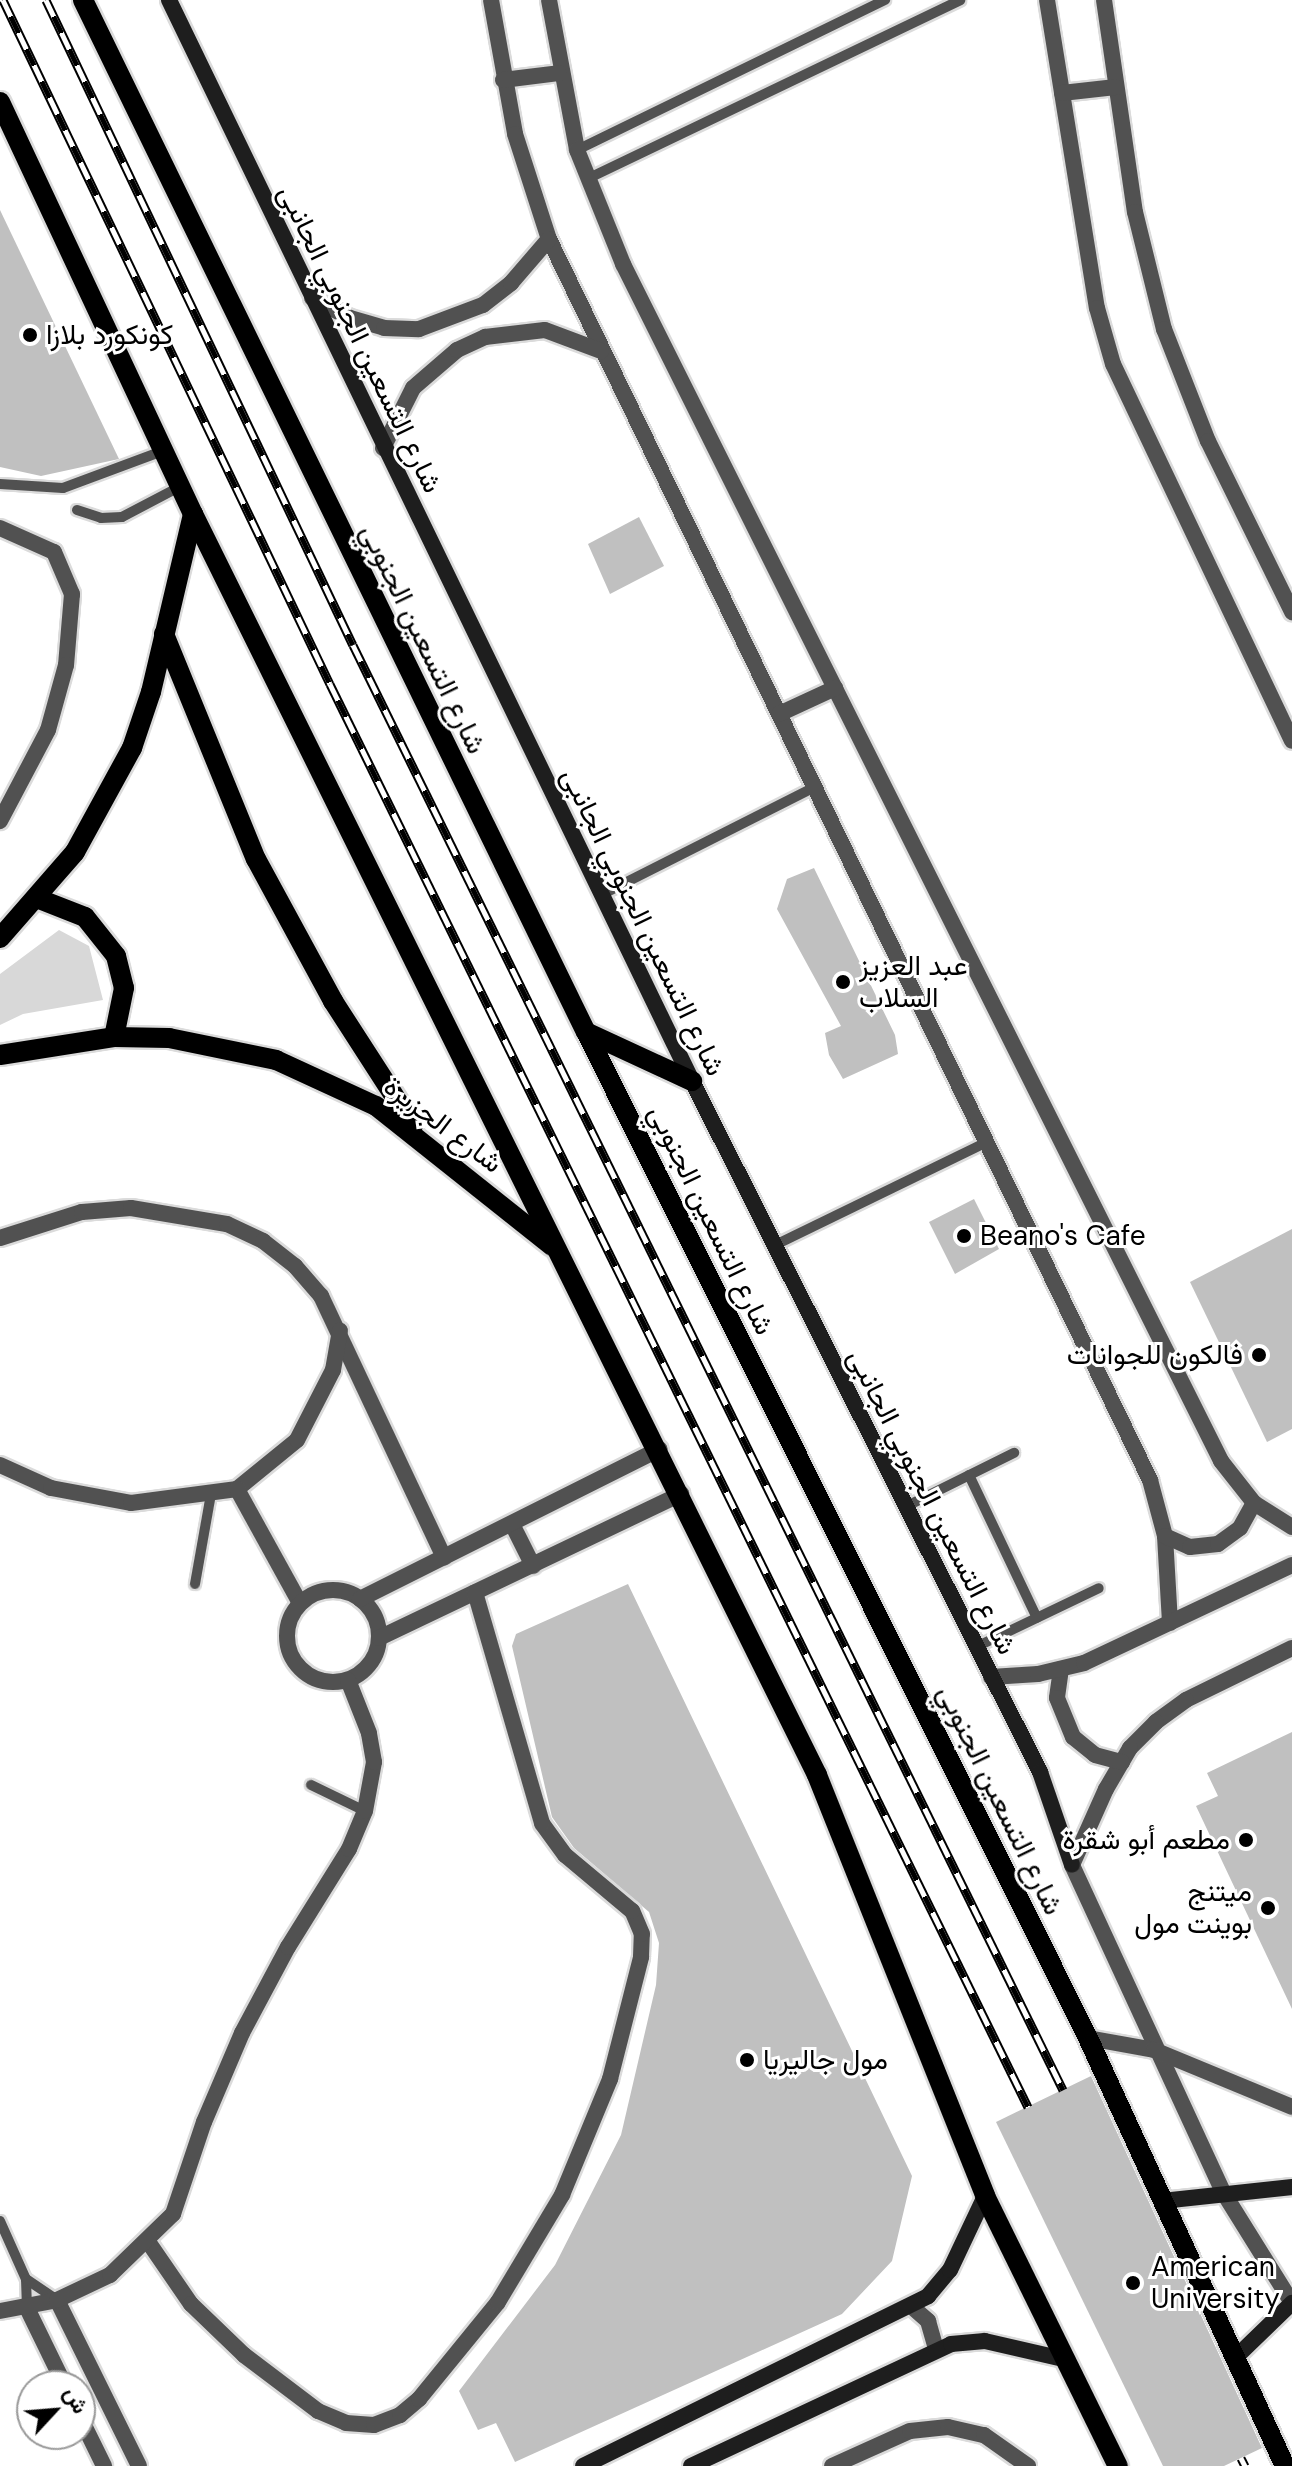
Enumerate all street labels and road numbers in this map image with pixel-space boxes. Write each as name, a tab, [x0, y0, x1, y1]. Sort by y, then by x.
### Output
street label: شارع التسعين الجنوبي الجانبى	[271, 180, 449, 498]
street label: شارع التسعين الجنوبي	[353, 519, 493, 759]
street label: شارع التسعين الجنوبي الجانبى	[554, 763, 732, 1081]
street label: شارع الجزيرة	[377, 1070, 509, 1180]
street label: شارع التسعين الجنوبي	[641, 1100, 781, 1340]
street label: شارع التسعين الجنوبي الجانبى	[840, 1344, 1024, 1660]
street label: شارع التسعين الجنوبي	[930, 1680, 1070, 1920]

